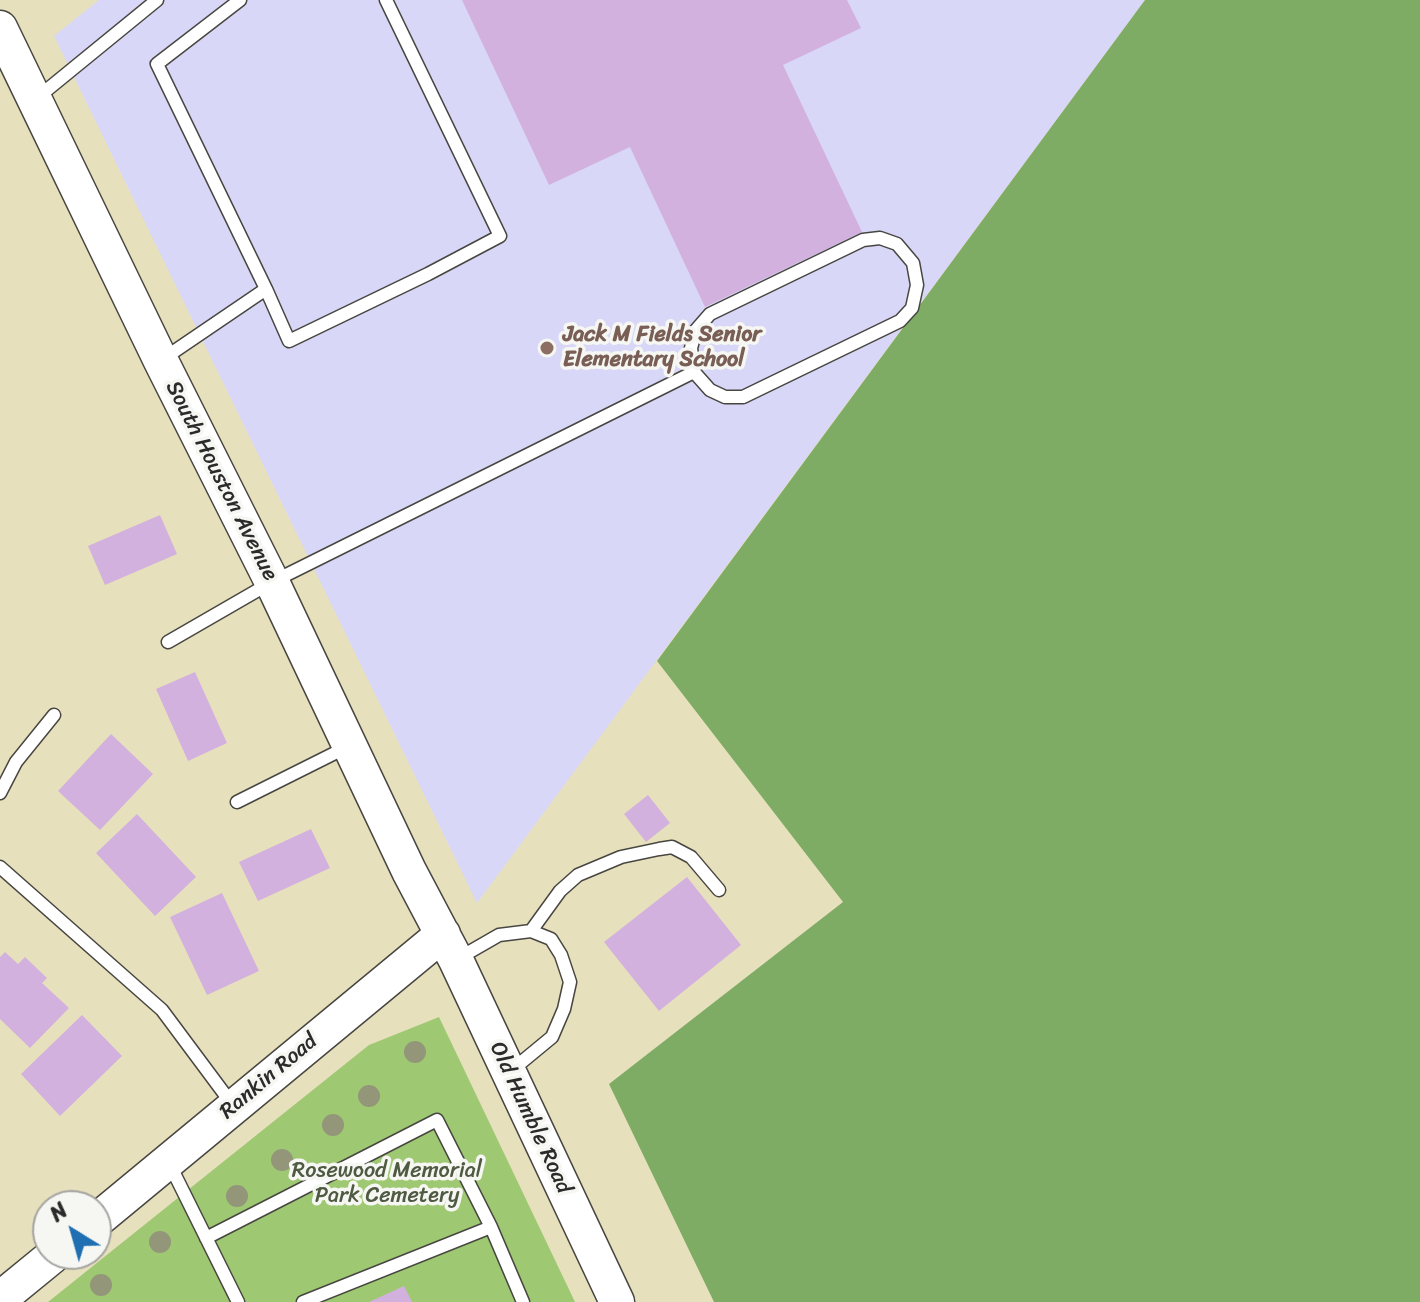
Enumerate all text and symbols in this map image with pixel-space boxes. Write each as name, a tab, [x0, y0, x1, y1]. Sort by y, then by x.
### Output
place label: Jack M Fields Senior Elementary School	[563, 322, 761, 374]
marker: Jack M Fields Senior Elementary School	[538, 339, 556, 357]
street label: South Houston Avenue	[159, 377, 283, 585]
street label: Rankin Road	[215, 1029, 323, 1125]
street label: Old Humble Road	[483, 1038, 577, 1198]
park label: Rosewood Memorial Park Cemetery	[292, 1158, 482, 1210]
north arrow	[32, 1190, 112, 1270]
text: N	[41, 1192, 76, 1232]

